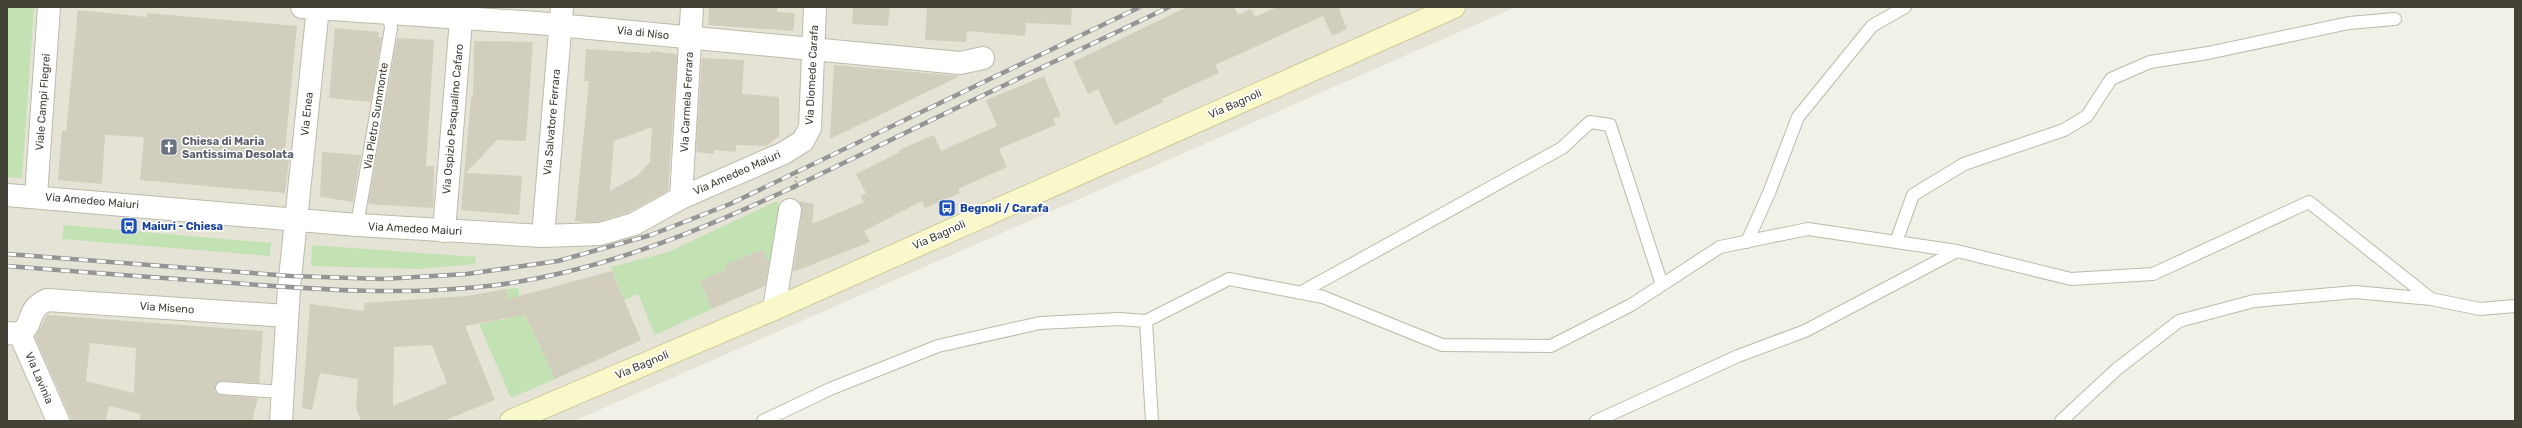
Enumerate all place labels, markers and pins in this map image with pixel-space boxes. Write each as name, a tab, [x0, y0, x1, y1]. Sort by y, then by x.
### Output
place label: Chiesa di Maria Santissima Desolata	[182, 135, 294, 161]
church icon: Chiesa di Maria Santissima Desolata	[159, 137, 179, 157]
bus stop icon: Begnoli / Carafa	[937, 198, 957, 218]
place label: Begnoli / Carafa	[960, 202, 1049, 215]
bus stop icon: Maiuri - Chiesa	[119, 216, 139, 236]
place label: Maiuri - Chiesa	[142, 220, 223, 233]

